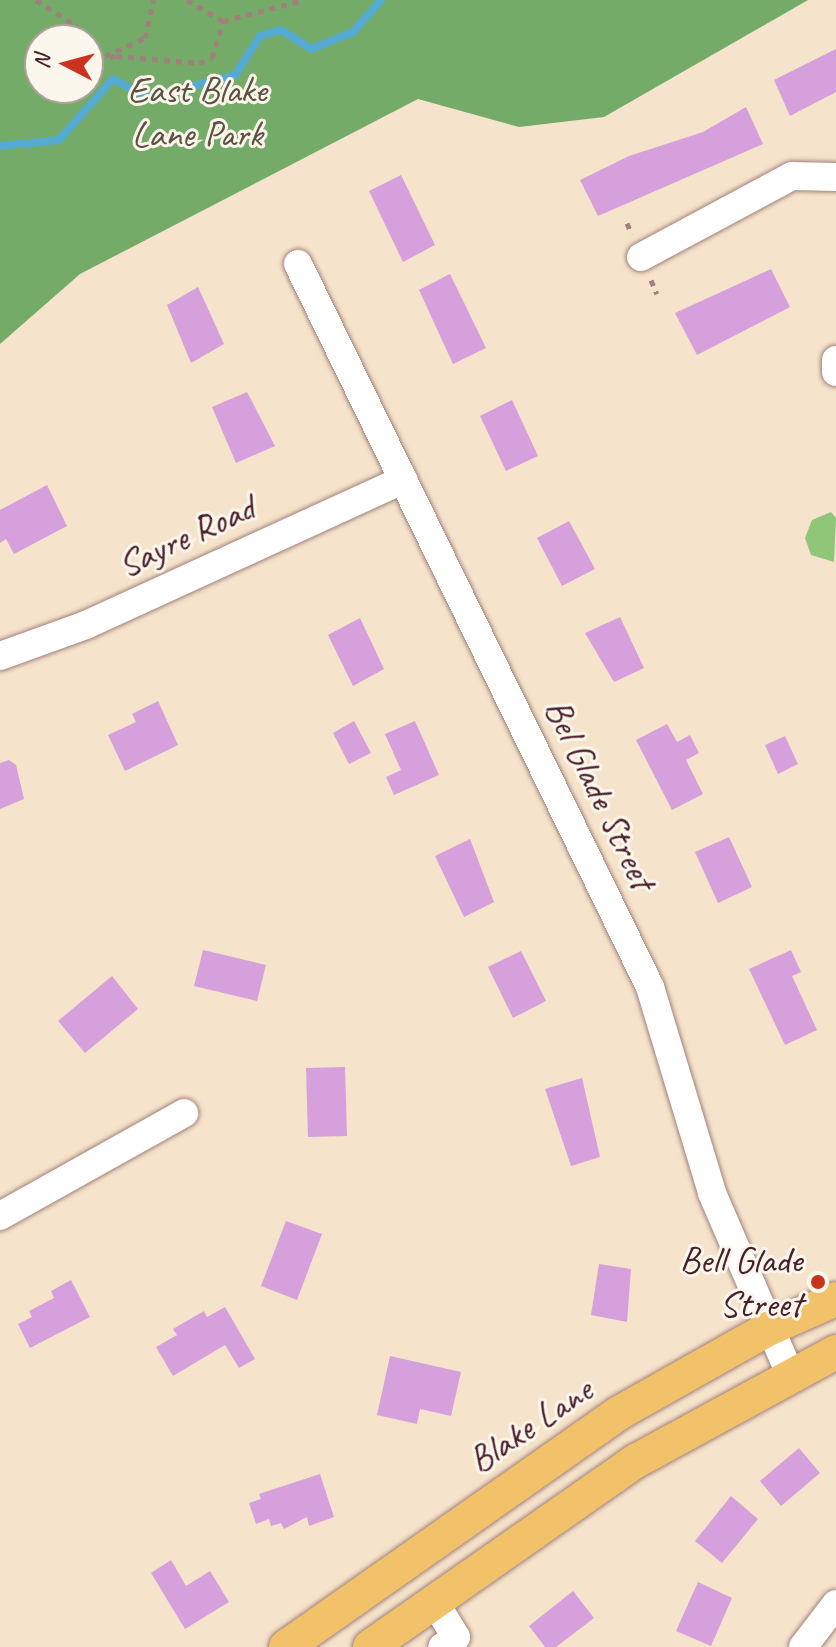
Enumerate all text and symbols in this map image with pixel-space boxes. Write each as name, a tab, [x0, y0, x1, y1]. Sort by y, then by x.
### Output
north arrow	[24, 24, 104, 104]
text: N	[27, 53, 57, 70]
park label: East Blake Lane Park	[127, 67, 267, 156]
street label: Sayre Road	[110, 485, 262, 587]
street label: Bel Glade Street	[534, 690, 666, 898]
place label: Bell Glade Street	[678, 1237, 802, 1326]
marker: Bell Glade Street	[809, 1273, 827, 1291]
street label: Blake Lane	[459, 1367, 601, 1483]

